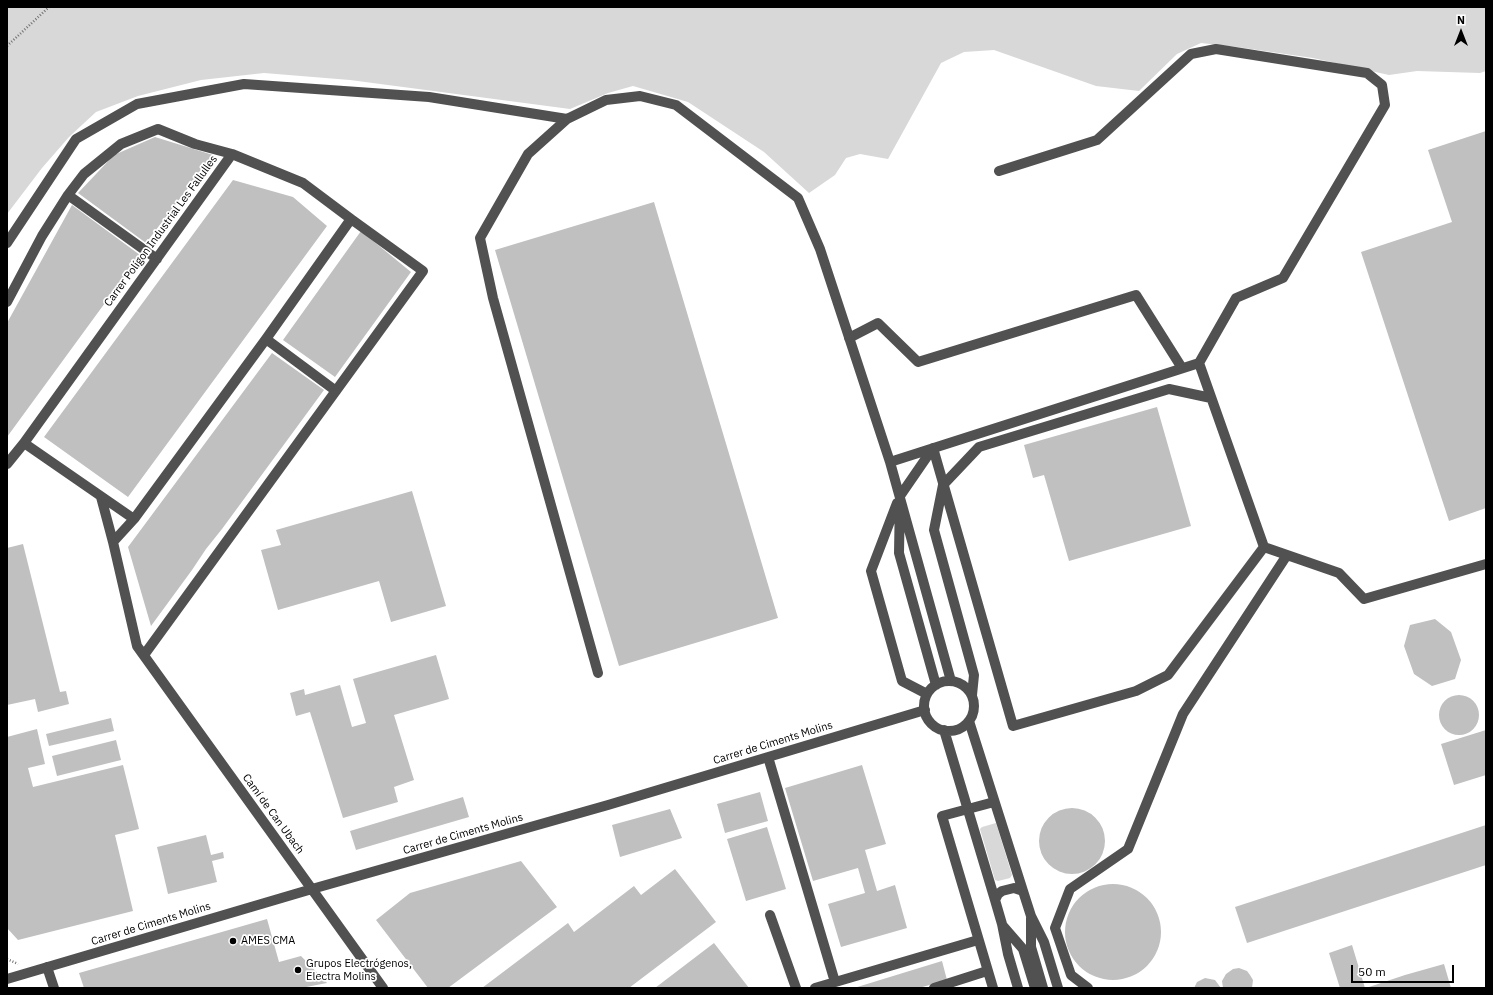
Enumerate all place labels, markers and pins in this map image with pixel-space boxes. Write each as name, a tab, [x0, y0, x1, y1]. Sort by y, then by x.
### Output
place label: AMES CMA	[241, 934, 295, 948]
marker: AMES CMA	[228, 936, 238, 946]
place label: Grupos Electrógenos, Electra Molins	[306, 957, 412, 983]
marker: Grupos Electrógenos, Electra Molins	[293, 965, 303, 975]

